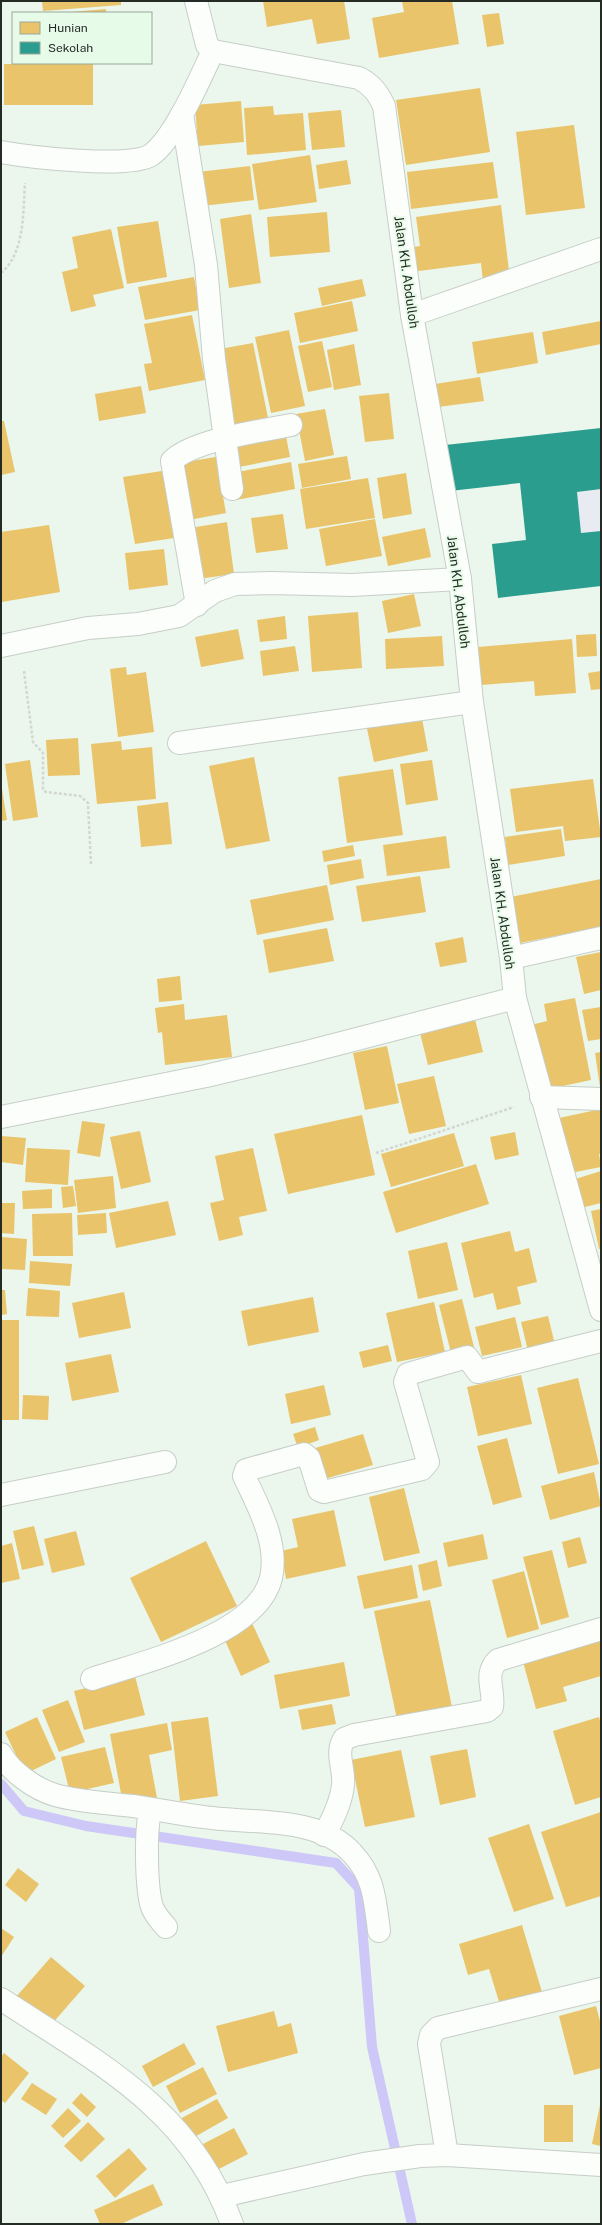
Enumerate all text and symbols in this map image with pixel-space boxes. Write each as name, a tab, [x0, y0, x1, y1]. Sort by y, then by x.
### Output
legend	[12, 12, 152, 64]
text: Hunian	[48, 21, 88, 35]
text: Sekolah	[48, 41, 93, 55]
street label: Jalan KH. Abdulloh	[391, 215, 422, 329]
street label: Jalan KH. Abdulloh	[444, 535, 473, 649]
street label: Jalan KH. Abdulloh	[487, 856, 518, 970]

